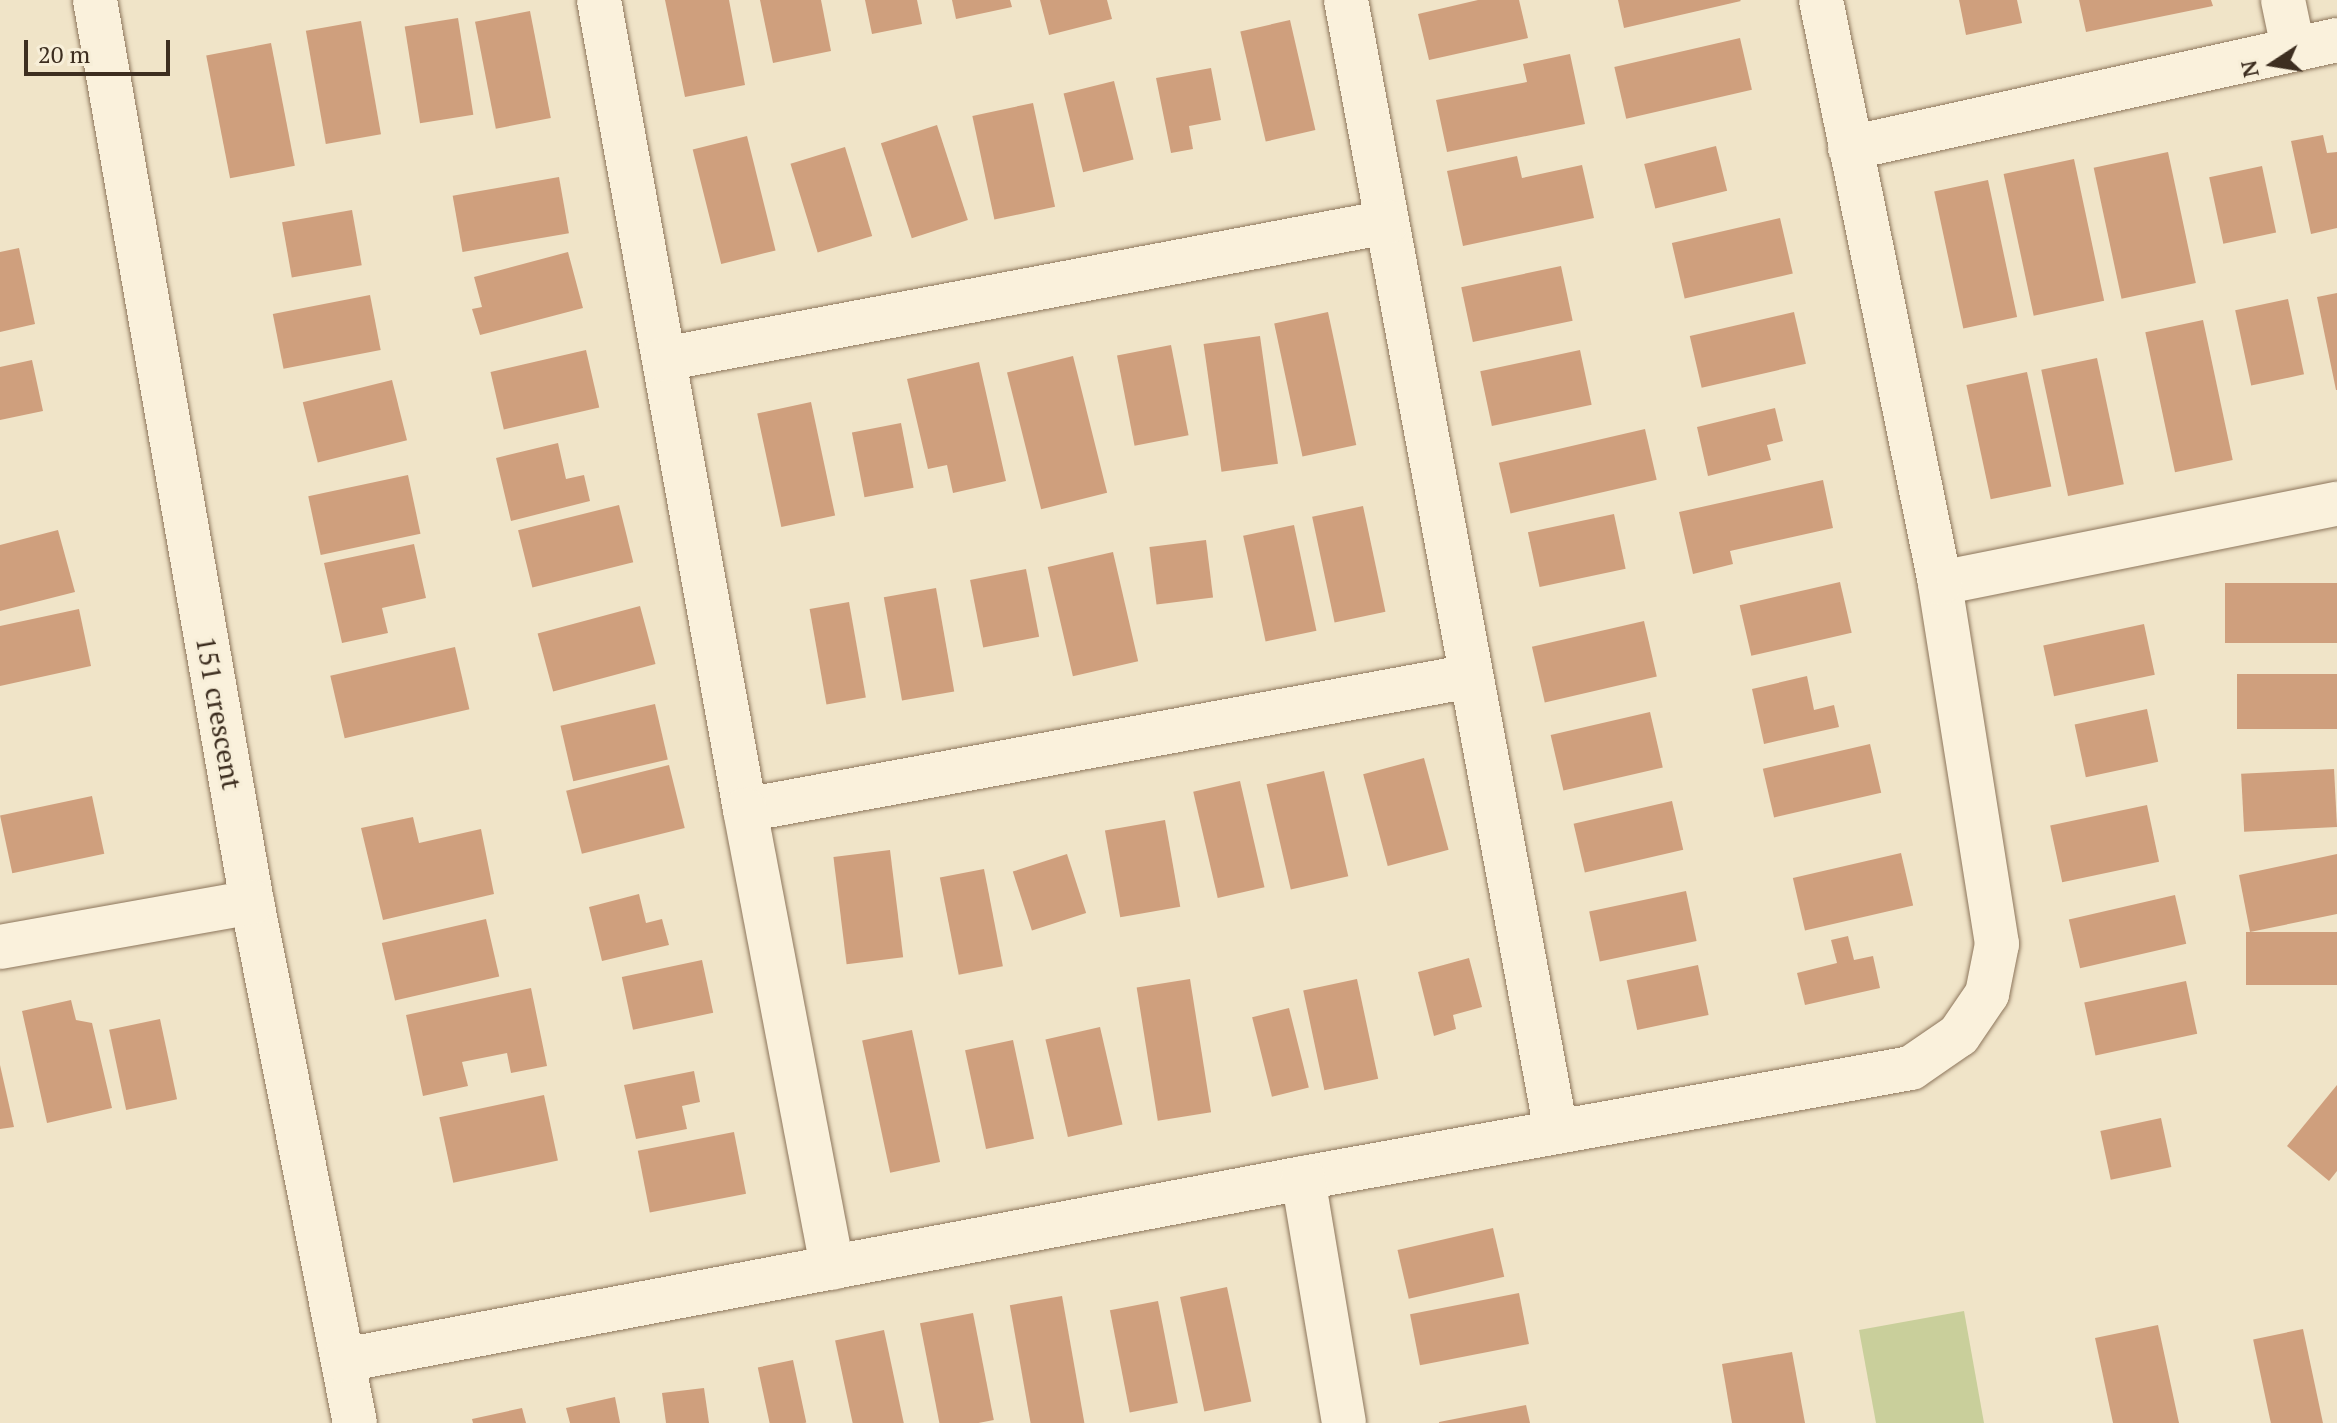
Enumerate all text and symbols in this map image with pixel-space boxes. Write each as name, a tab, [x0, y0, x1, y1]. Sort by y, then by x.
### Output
scale bar	[28, 24, 174, 74]
north arrow	[2233, 24, 2313, 104]
text: 20 m	[38, 38, 90, 70]
text: N	[2233, 58, 2265, 80]
street label: 151 crescent	[189, 634, 249, 792]

